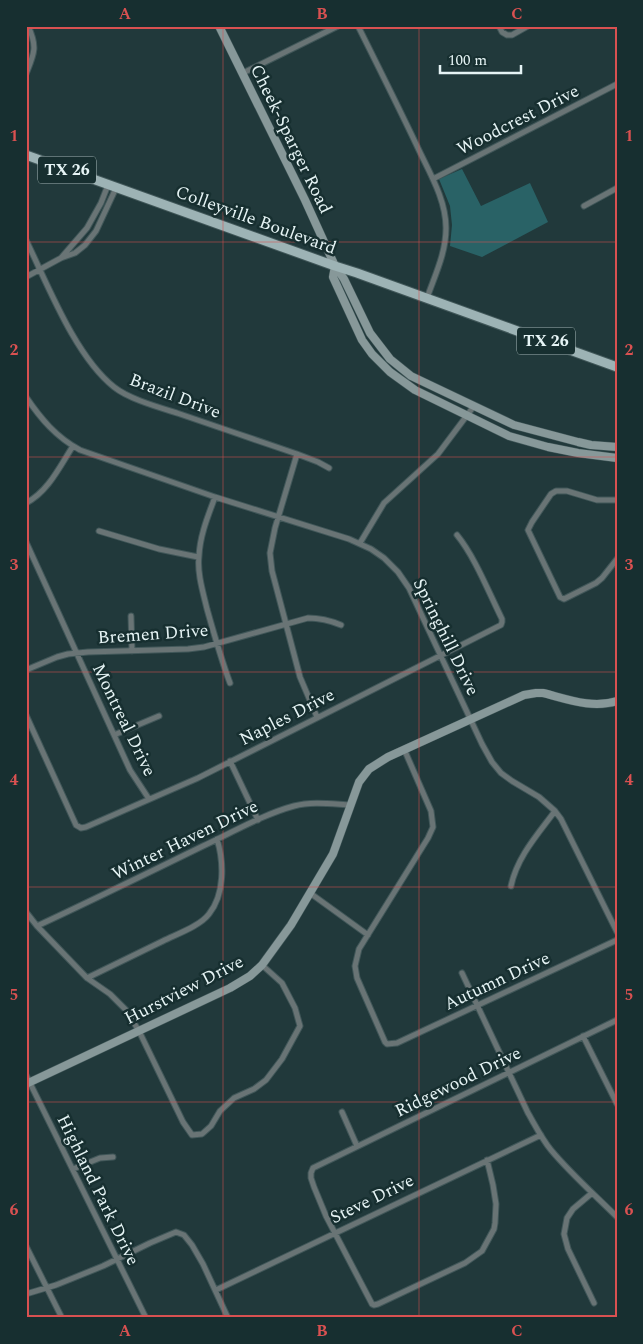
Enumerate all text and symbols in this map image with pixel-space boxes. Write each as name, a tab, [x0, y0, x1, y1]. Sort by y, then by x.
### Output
text: A	[119, 2, 132, 26]
text: B	[316, 2, 328, 26]
text: C	[511, 2, 523, 26]
scale bar	[440, 42, 522, 74]
text: 100 m	[448, 49, 487, 72]
street label: Cheek-Sparger Road	[243, 60, 339, 218]
street label: Woodcrest Drive	[452, 78, 584, 162]
text: 1	[10, 124, 18, 148]
text: 1	[625, 124, 633, 148]
road number: TX 26	[38, 156, 96, 184]
street label: Colleyville Boulevard	[172, 178, 340, 262]
road number: TX 26	[517, 328, 575, 354]
text: 2	[10, 338, 19, 362]
text: 2	[625, 338, 634, 362]
street label: Brazil Drive	[125, 366, 225, 426]
text: 3	[10, 553, 19, 577]
text: 3	[625, 553, 634, 577]
street label: Springhill Drive	[406, 574, 486, 700]
street label: Bremen Drive	[97, 617, 209, 651]
street label: Montreal Drive	[85, 659, 163, 781]
street label: Naples Drive	[235, 681, 339, 753]
text: 4	[10, 768, 19, 792]
text: 4	[625, 768, 634, 792]
street label: Winter Haven Drive	[107, 793, 263, 887]
street label: Autumn Drive	[440, 945, 554, 1017]
street label: Hurstview Drive	[120, 948, 248, 1032]
text: 5	[10, 983, 18, 1007]
text: 5	[625, 983, 633, 1007]
street label: Ridgewood Drive	[390, 1040, 526, 1124]
street label: Highland Park Drive	[50, 1110, 146, 1270]
street label: Steve Drive	[325, 1167, 419, 1231]
text: 6	[10, 1198, 19, 1222]
text: 6	[625, 1198, 634, 1222]
text: A	[119, 1319, 132, 1343]
text: B	[316, 1319, 328, 1343]
text: C	[511, 1319, 523, 1343]

